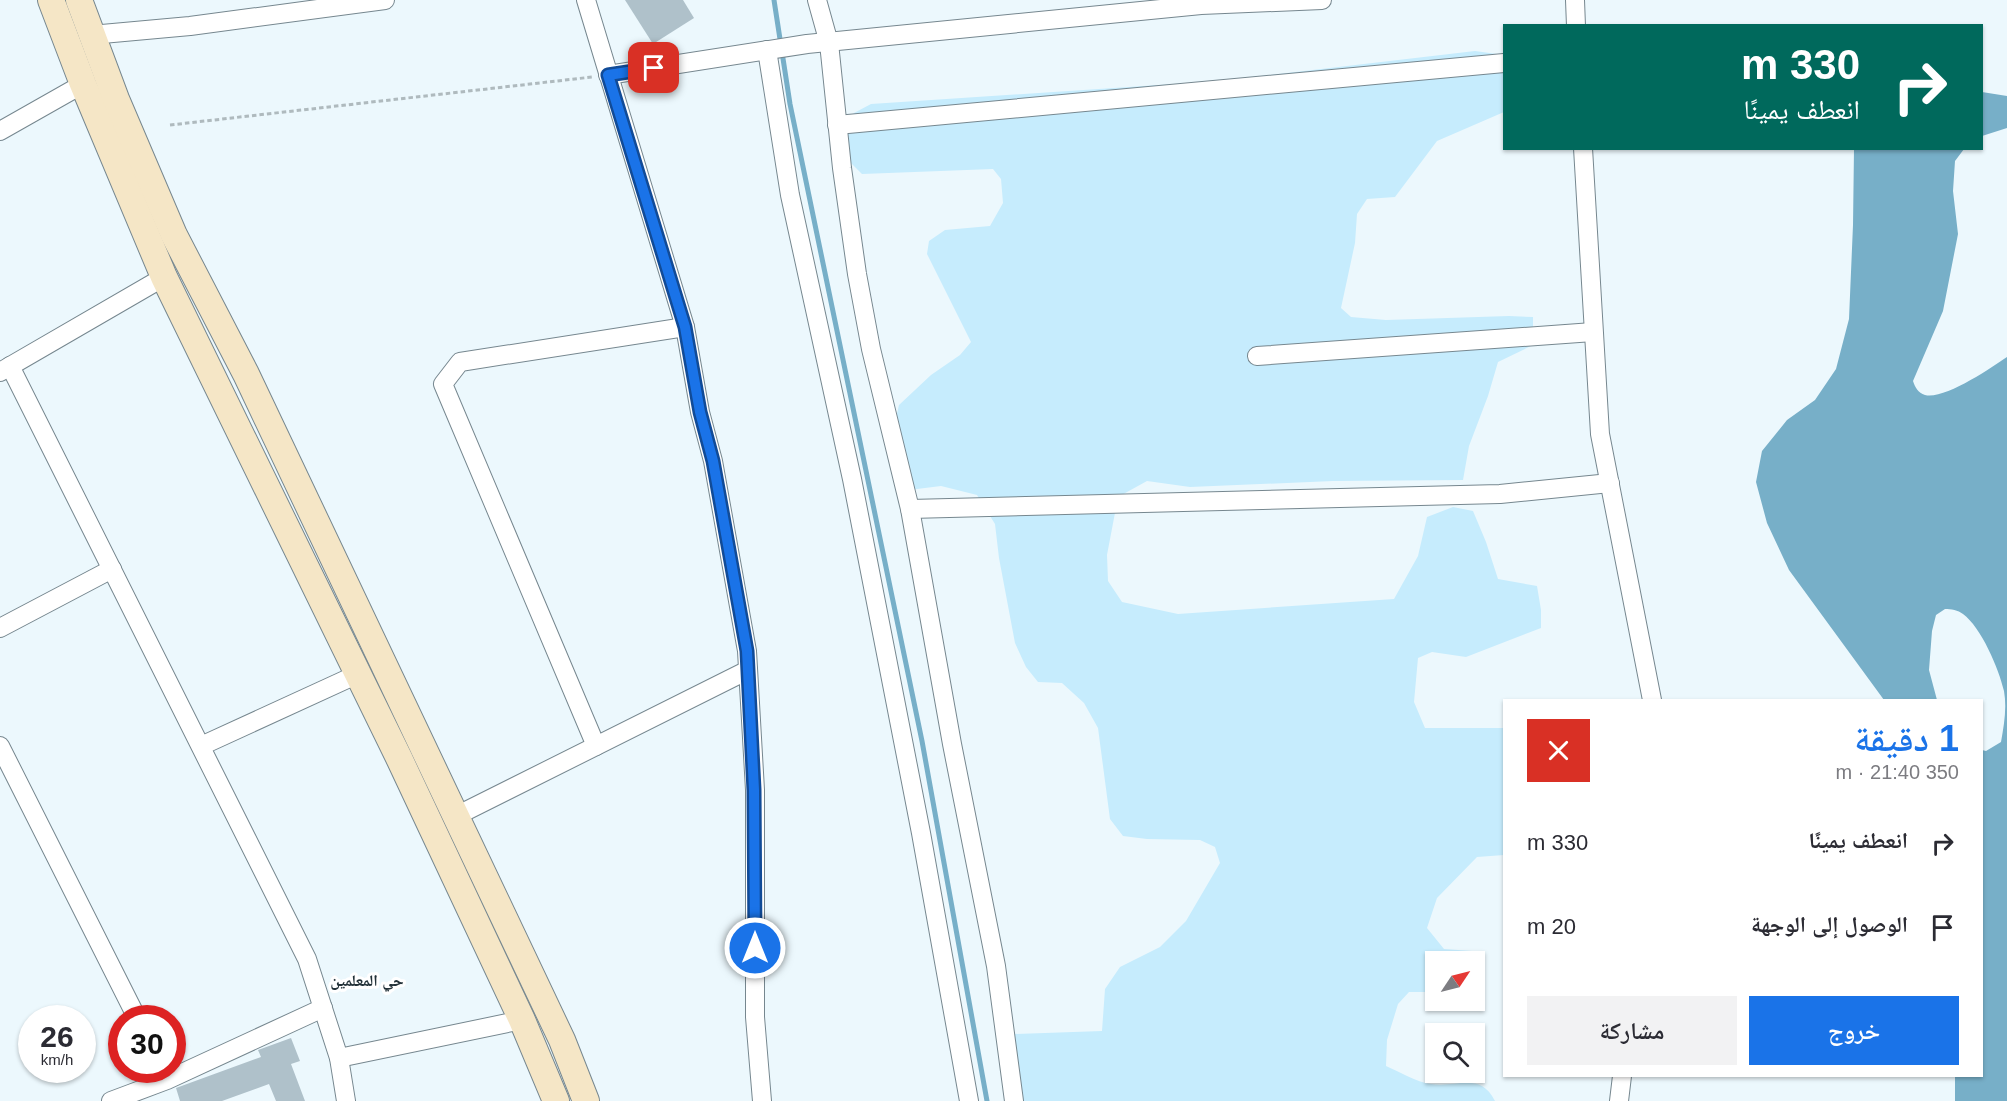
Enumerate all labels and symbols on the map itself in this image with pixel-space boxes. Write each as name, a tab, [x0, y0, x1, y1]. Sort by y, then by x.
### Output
pin	[628, 42, 679, 93]
position arrow	[723, 916, 787, 980]
north arrow	[1425, 951, 1485, 1011]
district label: حي المعلمين	[330, 972, 404, 992]
speed limit sign: 30	[108, 1005, 186, 1083]

